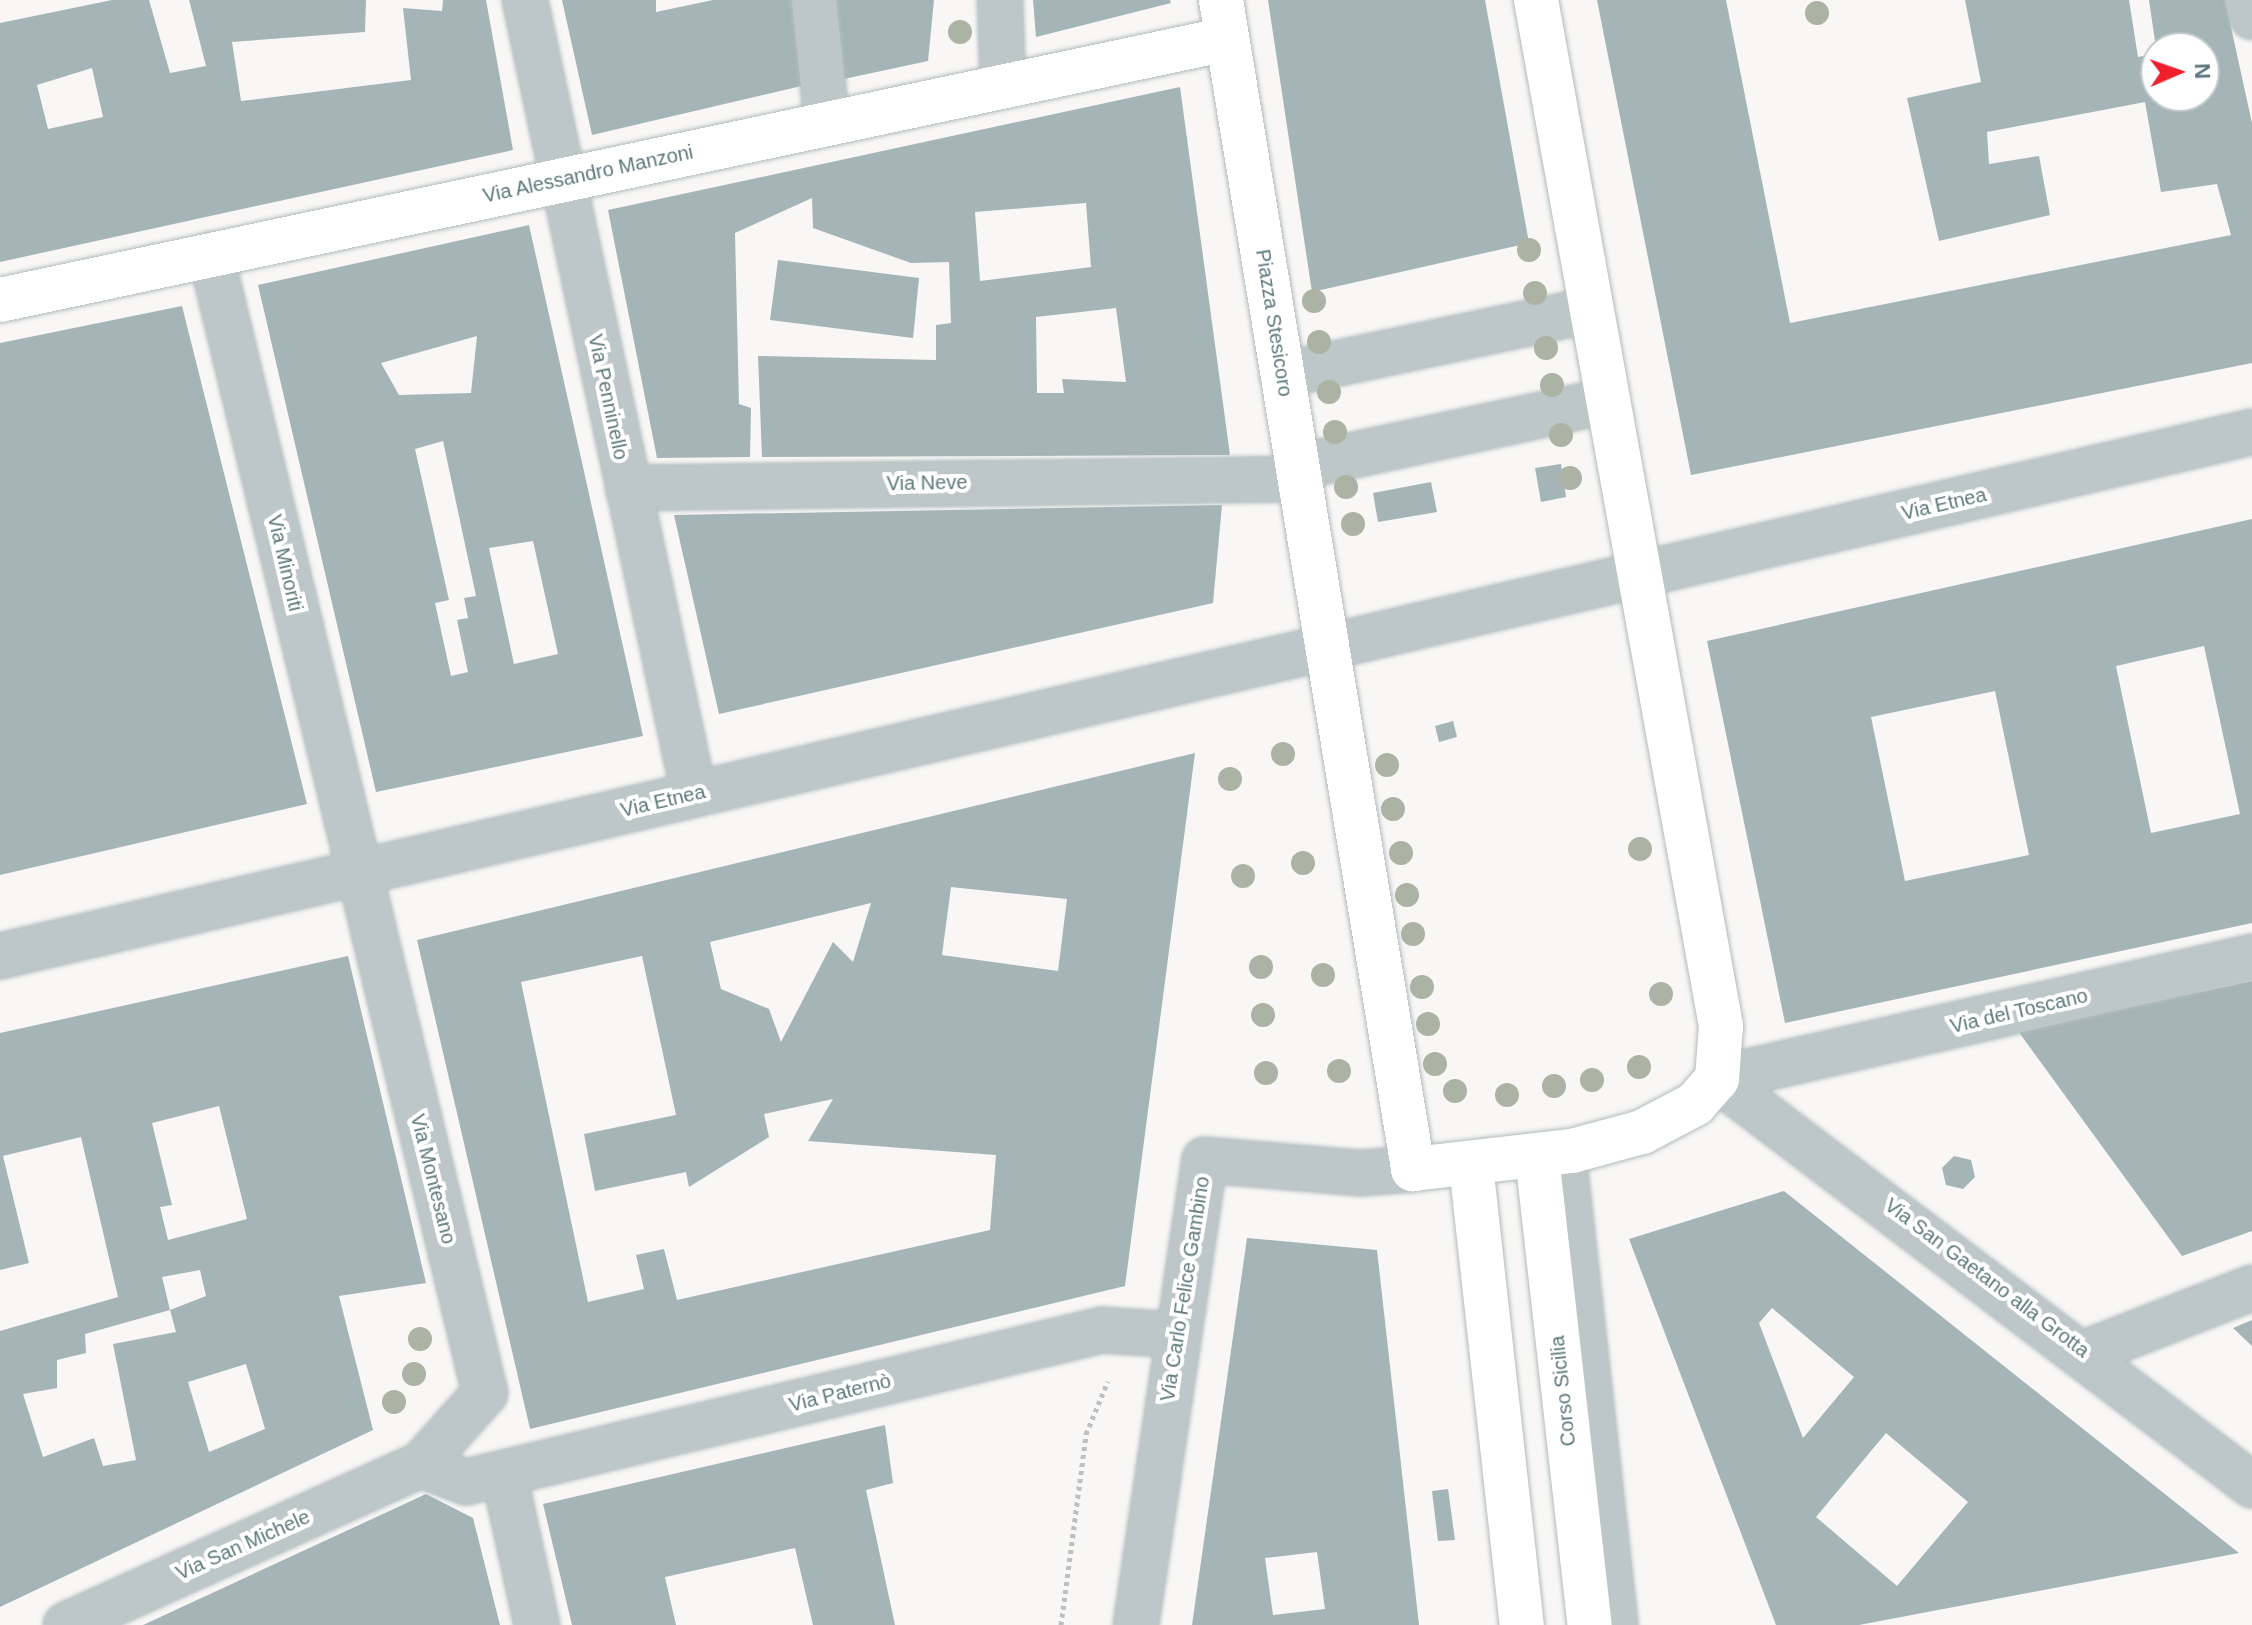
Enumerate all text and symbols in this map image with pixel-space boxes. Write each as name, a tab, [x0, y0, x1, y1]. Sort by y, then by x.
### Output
north arrow	[2140, 32, 2220, 112]
text: N	[2190, 63, 2215, 80]
street label: Via Alessandro Manzoni	[480, 140, 696, 208]
street label: Piazza Stesicoro	[1250, 248, 1298, 398]
street label: Via Penninello	[583, 332, 633, 462]
street label: Via Neve	[886, 470, 968, 496]
street label: Via Etnea	[1899, 483, 1989, 525]
street label: Via Minoriti	[262, 512, 308, 614]
street label: Via Etnea	[618, 780, 708, 822]
street label: Via del Toscano	[1948, 983, 2090, 1039]
street label: Via Montesano	[405, 1112, 461, 1246]
street label: Via Carlo Felice Gambino	[1155, 1175, 1215, 1403]
street label: Via San Gaetano alla Grotta	[1880, 1193, 2094, 1363]
street label: Corso Sicilia	[1545, 1334, 1581, 1448]
street label: Via Paternò	[787, 1369, 893, 1417]
street label: Via San Michele	[172, 1505, 314, 1585]

